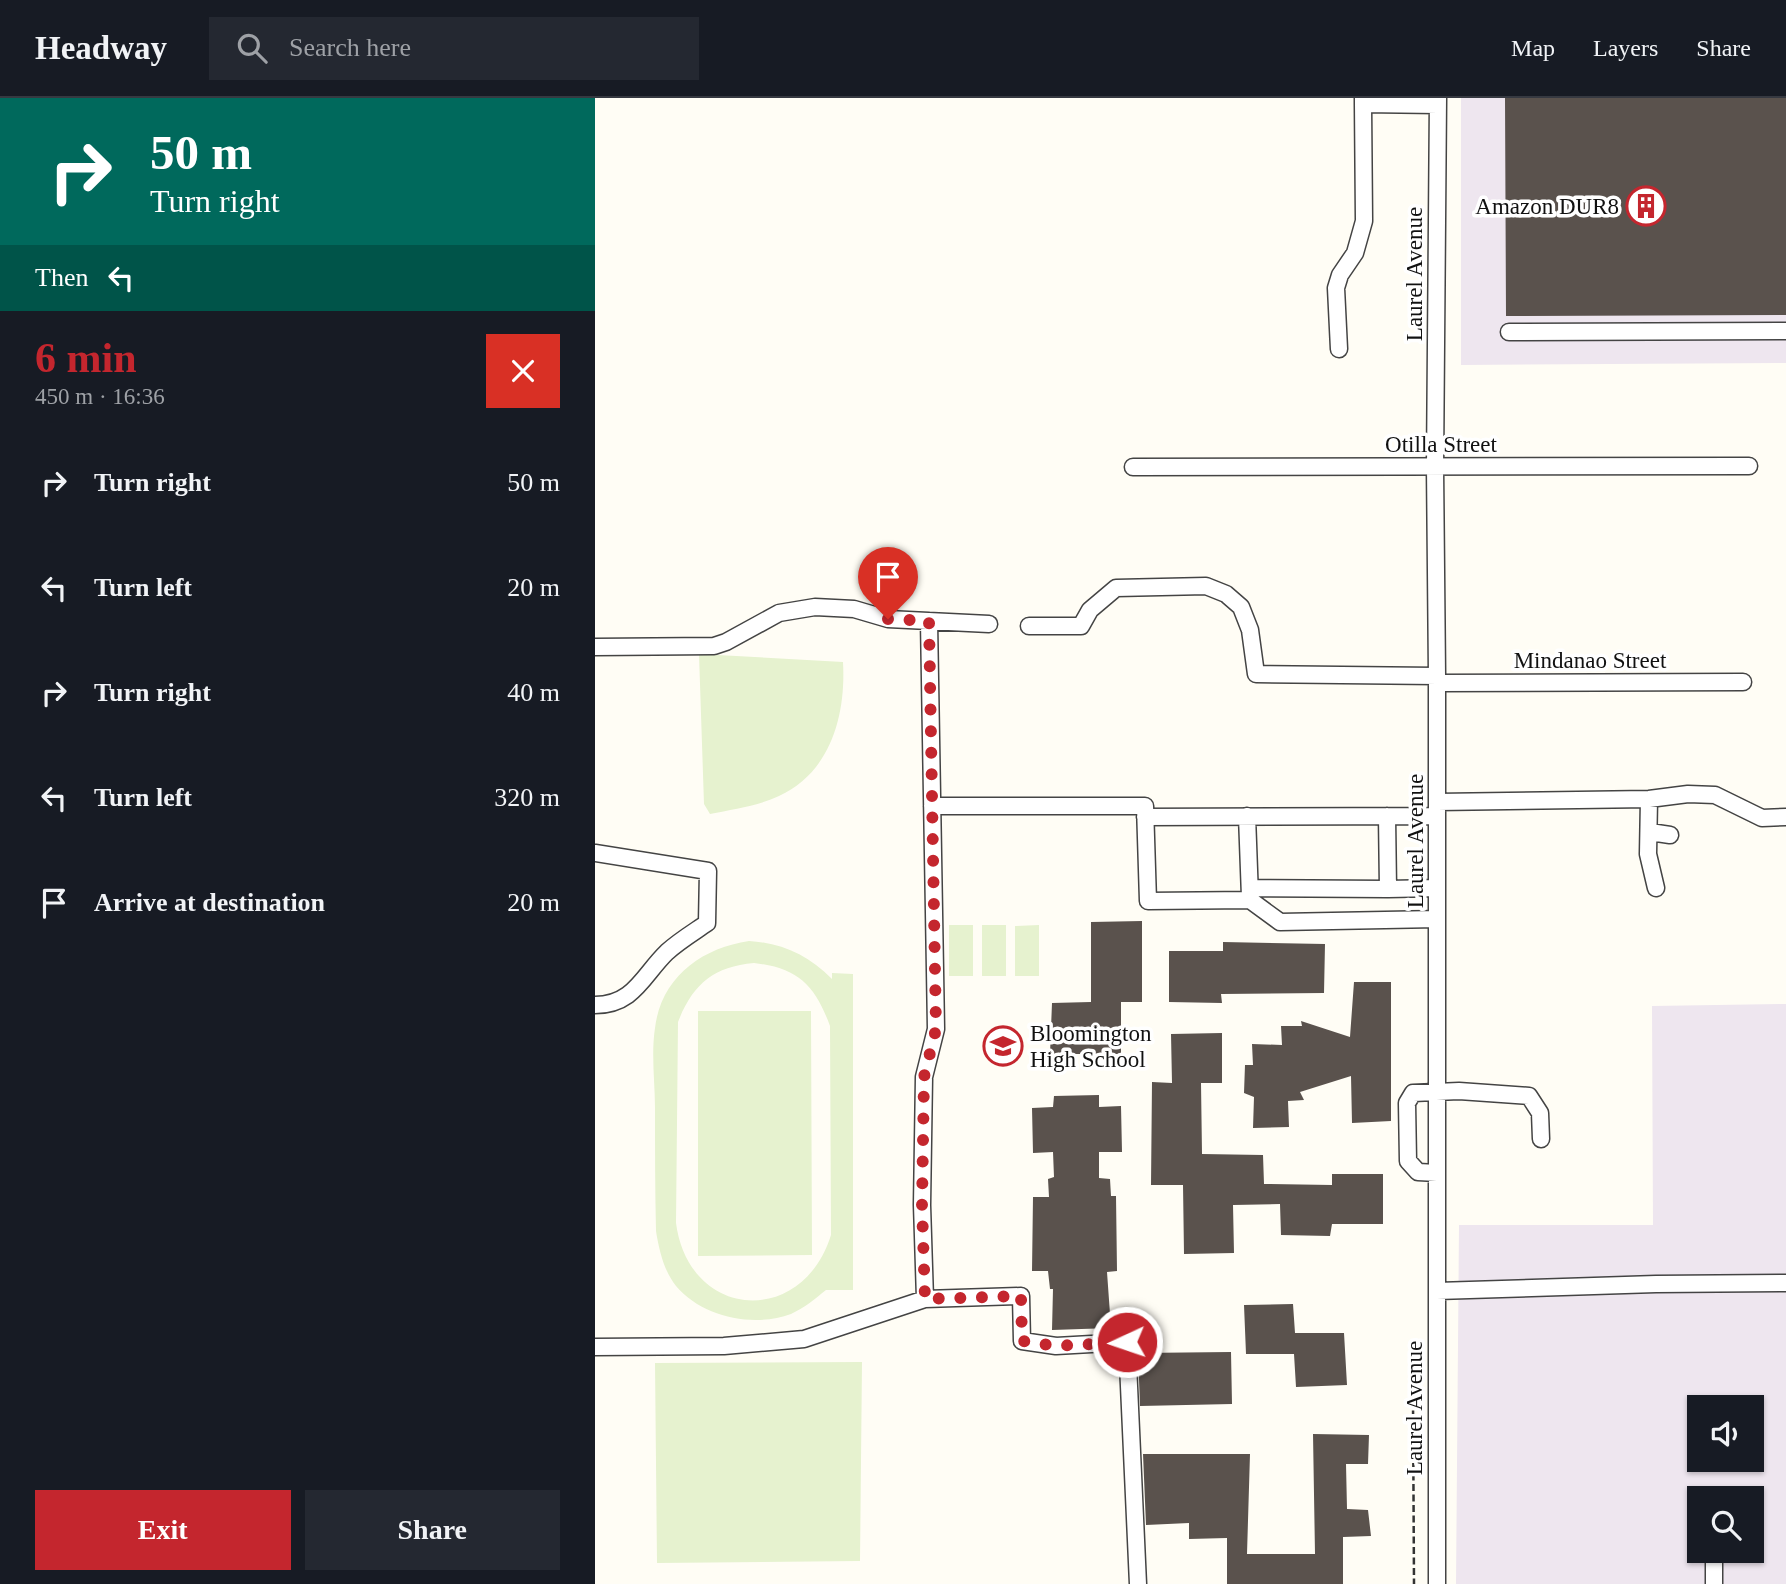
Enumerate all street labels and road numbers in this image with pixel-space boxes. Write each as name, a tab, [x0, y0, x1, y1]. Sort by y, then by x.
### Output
street label: Laurel Avenue	[1402, 207, 1427, 341]
street label: Otilla Street	[1385, 432, 1497, 457]
street label: Mindanao Street	[1514, 648, 1667, 673]
street label: Laurel Avenue	[1403, 774, 1428, 908]
street label: Laurel Avenue	[1402, 1341, 1427, 1475]

